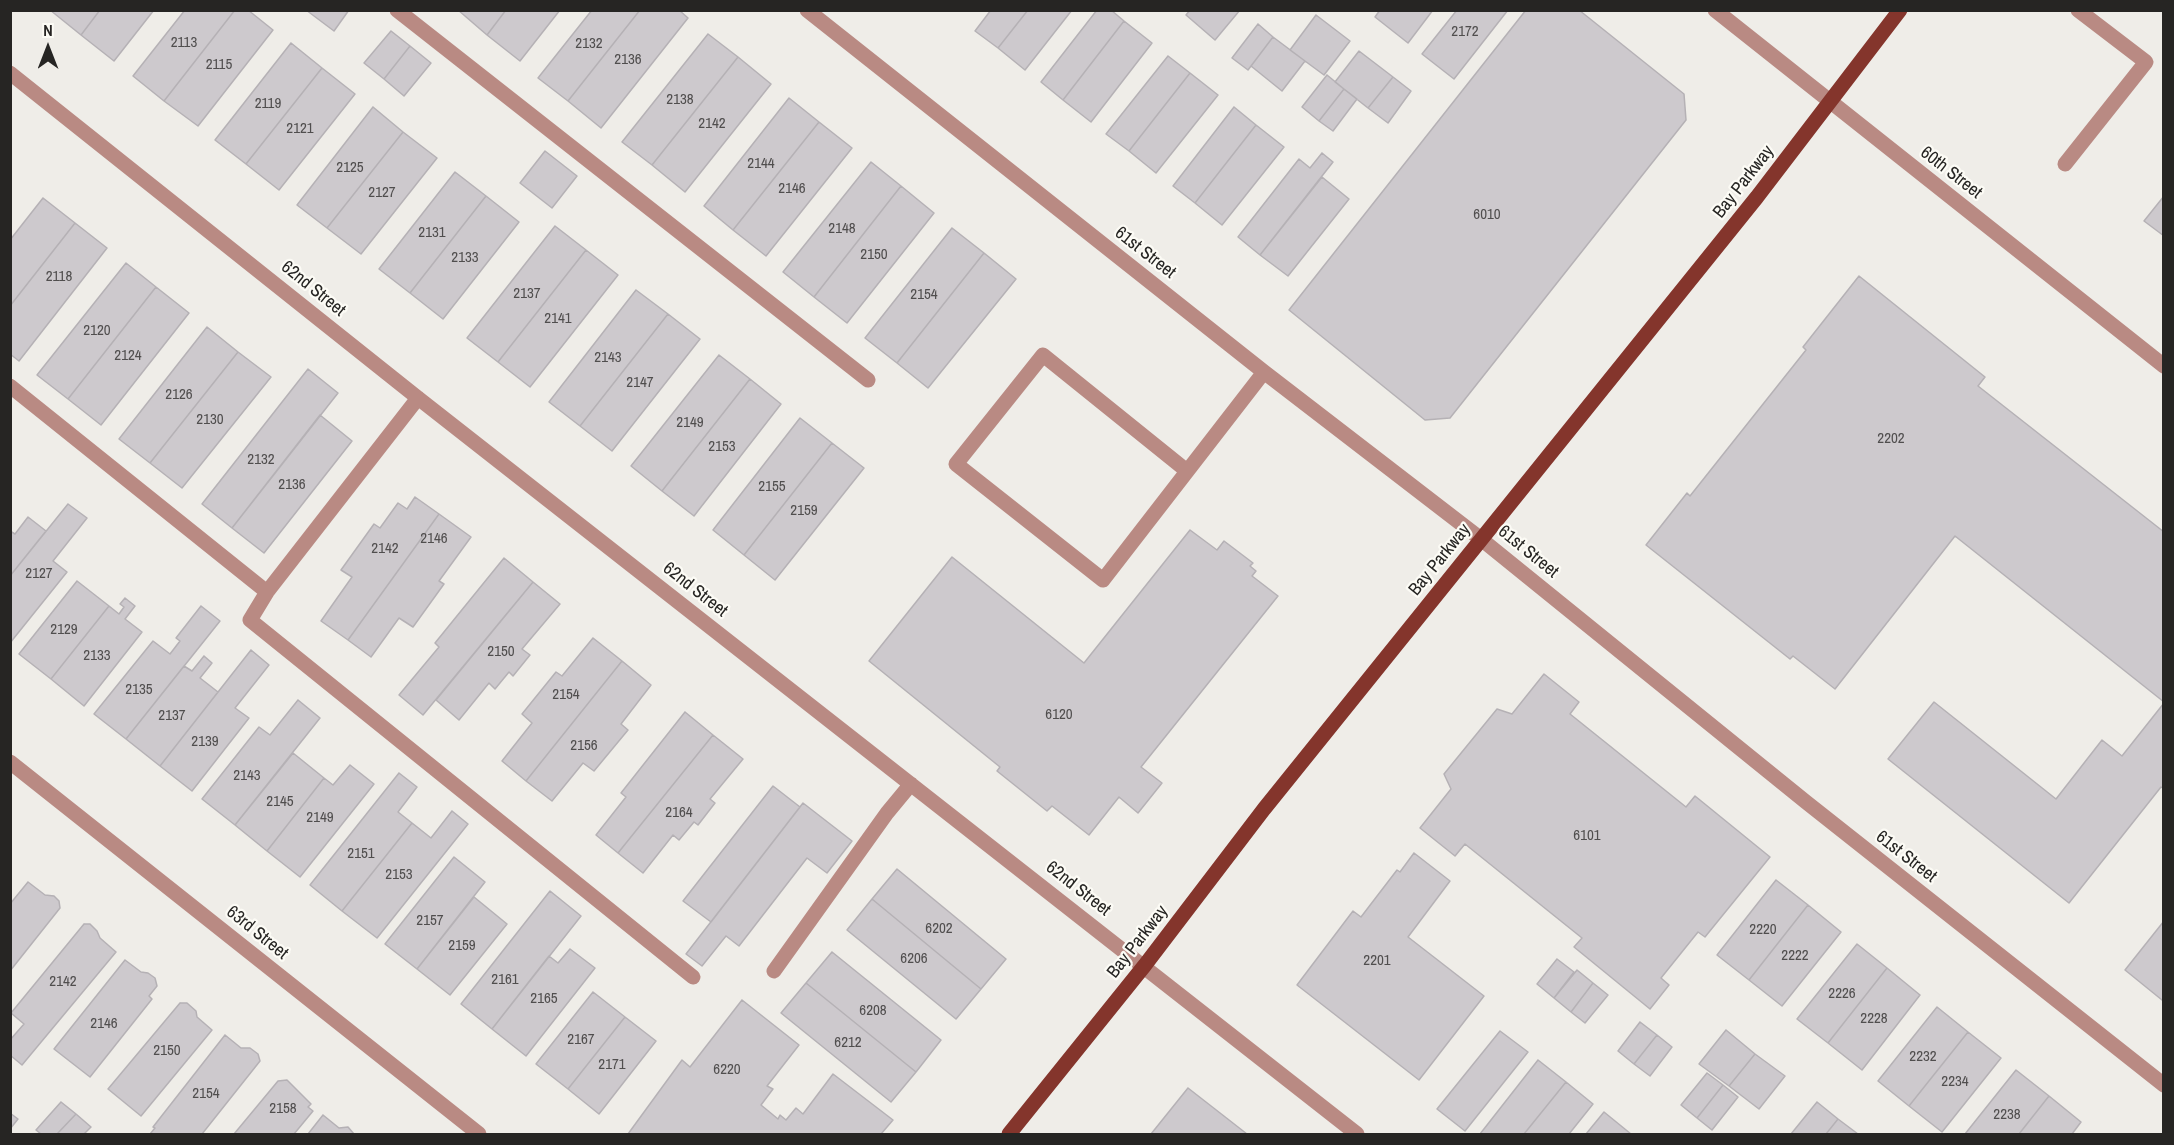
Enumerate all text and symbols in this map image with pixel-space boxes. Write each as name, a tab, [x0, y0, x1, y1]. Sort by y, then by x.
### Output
north arrow	[18, 18, 78, 78]
text: N	[43, 19, 53, 41]
house number: 2172	[1451, 23, 1479, 41]
house number: 2113	[171, 34, 197, 52]
house number: 2132	[575, 35, 603, 53]
house number: 2136	[614, 51, 642, 69]
house number: 2115	[206, 56, 232, 74]
house number: 2138	[666, 91, 694, 109]
house number: 2119	[255, 95, 281, 113]
house number: 2142	[698, 115, 726, 133]
house number: 2121	[286, 120, 314, 138]
street label: Bay Parkway	[1709, 141, 1779, 223]
street label: 60th Street	[1916, 142, 1986, 204]
house number: 2144	[747, 155, 775, 173]
house number: 2125	[336, 159, 364, 177]
house number: 2146	[778, 180, 806, 198]
house number: 2127	[368, 184, 396, 202]
house number: 6010	[1473, 206, 1501, 224]
house number: 2148	[828, 220, 856, 238]
street label: 61st Street	[1110, 223, 1180, 283]
house number: 2131	[418, 224, 446, 242]
house number: 2150	[860, 246, 888, 264]
house number: 2133	[451, 249, 479, 267]
street label: 62nd Street	[277, 257, 349, 321]
house number: 2118	[46, 268, 72, 286]
house number: 2137	[513, 285, 541, 303]
house number: 2154	[910, 286, 938, 304]
house number: 2141	[544, 310, 572, 328]
house number: 2120	[83, 322, 111, 340]
house number: 2124	[114, 347, 142, 365]
house number: 2143	[594, 349, 622, 367]
house number: 2147	[626, 374, 654, 392]
house number: 2126	[165, 386, 193, 404]
house number: 2130	[196, 411, 224, 429]
house number: 2149	[676, 414, 704, 432]
house number: 2202	[1877, 430, 1905, 448]
house number: 2153	[708, 438, 736, 456]
house number: 2132	[247, 451, 275, 469]
house number: 2136	[278, 476, 306, 494]
house number: 2155	[758, 478, 786, 496]
house number: 2159	[790, 502, 818, 520]
street label: Bay Parkway	[1405, 520, 1475, 600]
street label: 61st Street	[1493, 521, 1563, 583]
house number: 2146	[420, 530, 448, 548]
house number: 2142	[371, 540, 399, 558]
street label: 62nd Street	[658, 558, 732, 622]
house number: 2127	[25, 565, 53, 583]
house number: 2129	[50, 621, 78, 639]
house number: 2150	[487, 643, 515, 661]
house number: 2133	[83, 647, 111, 665]
house number: 2135	[125, 681, 153, 699]
house number: 2154	[552, 686, 580, 704]
house number: 6120	[1045, 706, 1073, 724]
house number: 2137	[158, 707, 186, 725]
house number: 2139	[191, 733, 219, 751]
house number: 2156	[570, 737, 598, 755]
house number: 2143	[233, 767, 261, 785]
house number: 2145	[266, 793, 294, 811]
house number: 2164	[665, 804, 693, 822]
house number: 2149	[306, 809, 334, 827]
house number: 6101	[1573, 827, 1601, 845]
street label: 61st Street	[1871, 827, 1941, 887]
house number: 2151	[347, 845, 375, 863]
street label: 62nd Street	[1041, 857, 1115, 921]
house number: 2153	[385, 866, 413, 884]
street label: Bay Parkway	[1103, 901, 1173, 983]
street label: 63rd Street	[222, 902, 292, 964]
house number: 2157	[416, 912, 444, 930]
house number: 6202	[925, 920, 953, 938]
house number: 2220	[1749, 921, 1777, 939]
house number: 2159	[448, 937, 476, 955]
house number: 2222	[1781, 947, 1809, 965]
house number: 6206	[900, 950, 928, 968]
house number: 2201	[1363, 952, 1391, 970]
house number: 2161	[491, 971, 519, 989]
house number: 2142	[49, 973, 77, 991]
house number: 2226	[1828, 985, 1856, 1003]
house number: 2165	[530, 990, 558, 1008]
house number: 6208	[859, 1002, 887, 1020]
house number: 2228	[1860, 1010, 1888, 1028]
house number: 2146	[90, 1015, 118, 1033]
house number: 2167	[567, 1031, 595, 1049]
house number: 6212	[834, 1034, 862, 1052]
house number: 2150	[153, 1042, 181, 1060]
house number: 2232	[1909, 1048, 1937, 1066]
house number: 2171	[598, 1056, 626, 1074]
house number: 6220	[713, 1061, 741, 1079]
house number: 2234	[1941, 1073, 1969, 1091]
house number: 2154	[192, 1085, 220, 1103]
house number: 2158	[269, 1100, 297, 1118]
house number: 2238	[1993, 1106, 2021, 1124]

